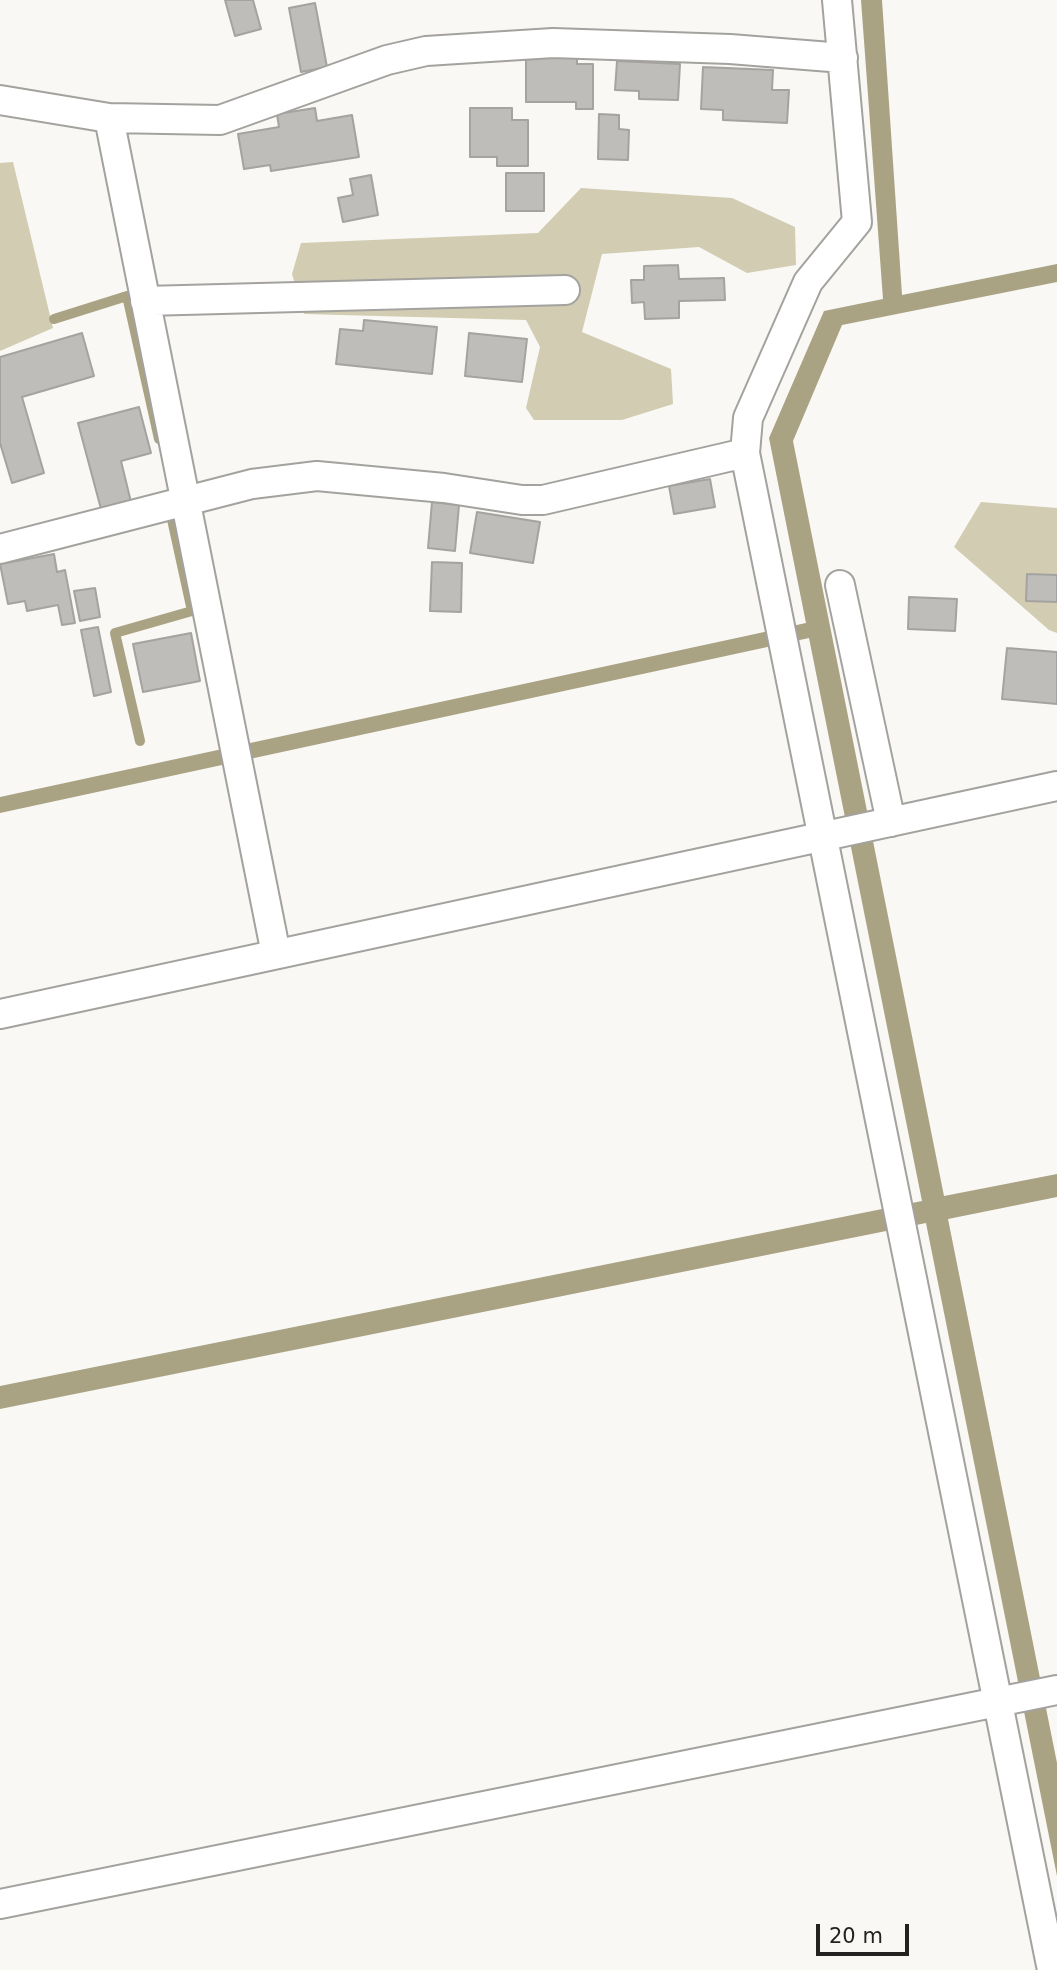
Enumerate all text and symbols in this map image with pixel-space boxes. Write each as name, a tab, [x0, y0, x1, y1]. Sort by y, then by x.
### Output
scale bar	[819, 1910, 912, 1954]
text: 20 m	[829, 1924, 883, 1948]

